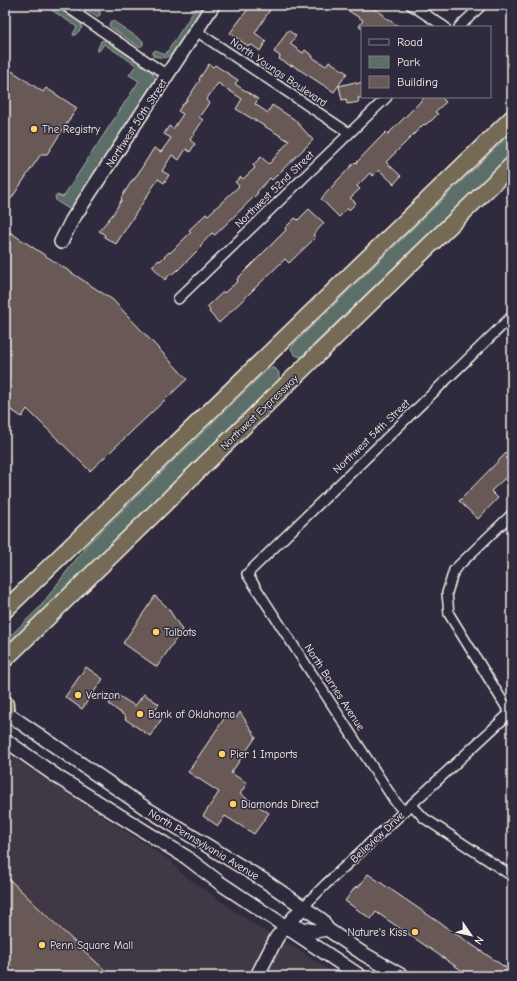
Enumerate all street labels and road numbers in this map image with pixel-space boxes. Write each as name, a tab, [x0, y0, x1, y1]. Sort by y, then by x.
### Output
street label: North Youngs Boulevard	[228, 35, 330, 110]
street label: Northwest 50th Street	[103, 76, 170, 170]
street label: Northwest 52nd Street	[232, 148, 317, 230]
street label: Northwest Expressway	[218, 372, 301, 453]
street label: Northwest 54th Street	[330, 396, 413, 476]
street label: North Barnes Avenue	[302, 642, 368, 733]
street label: North Pennsylvania Avenue	[146, 806, 262, 883]
street label: Belleview Drive	[348, 809, 407, 866]

